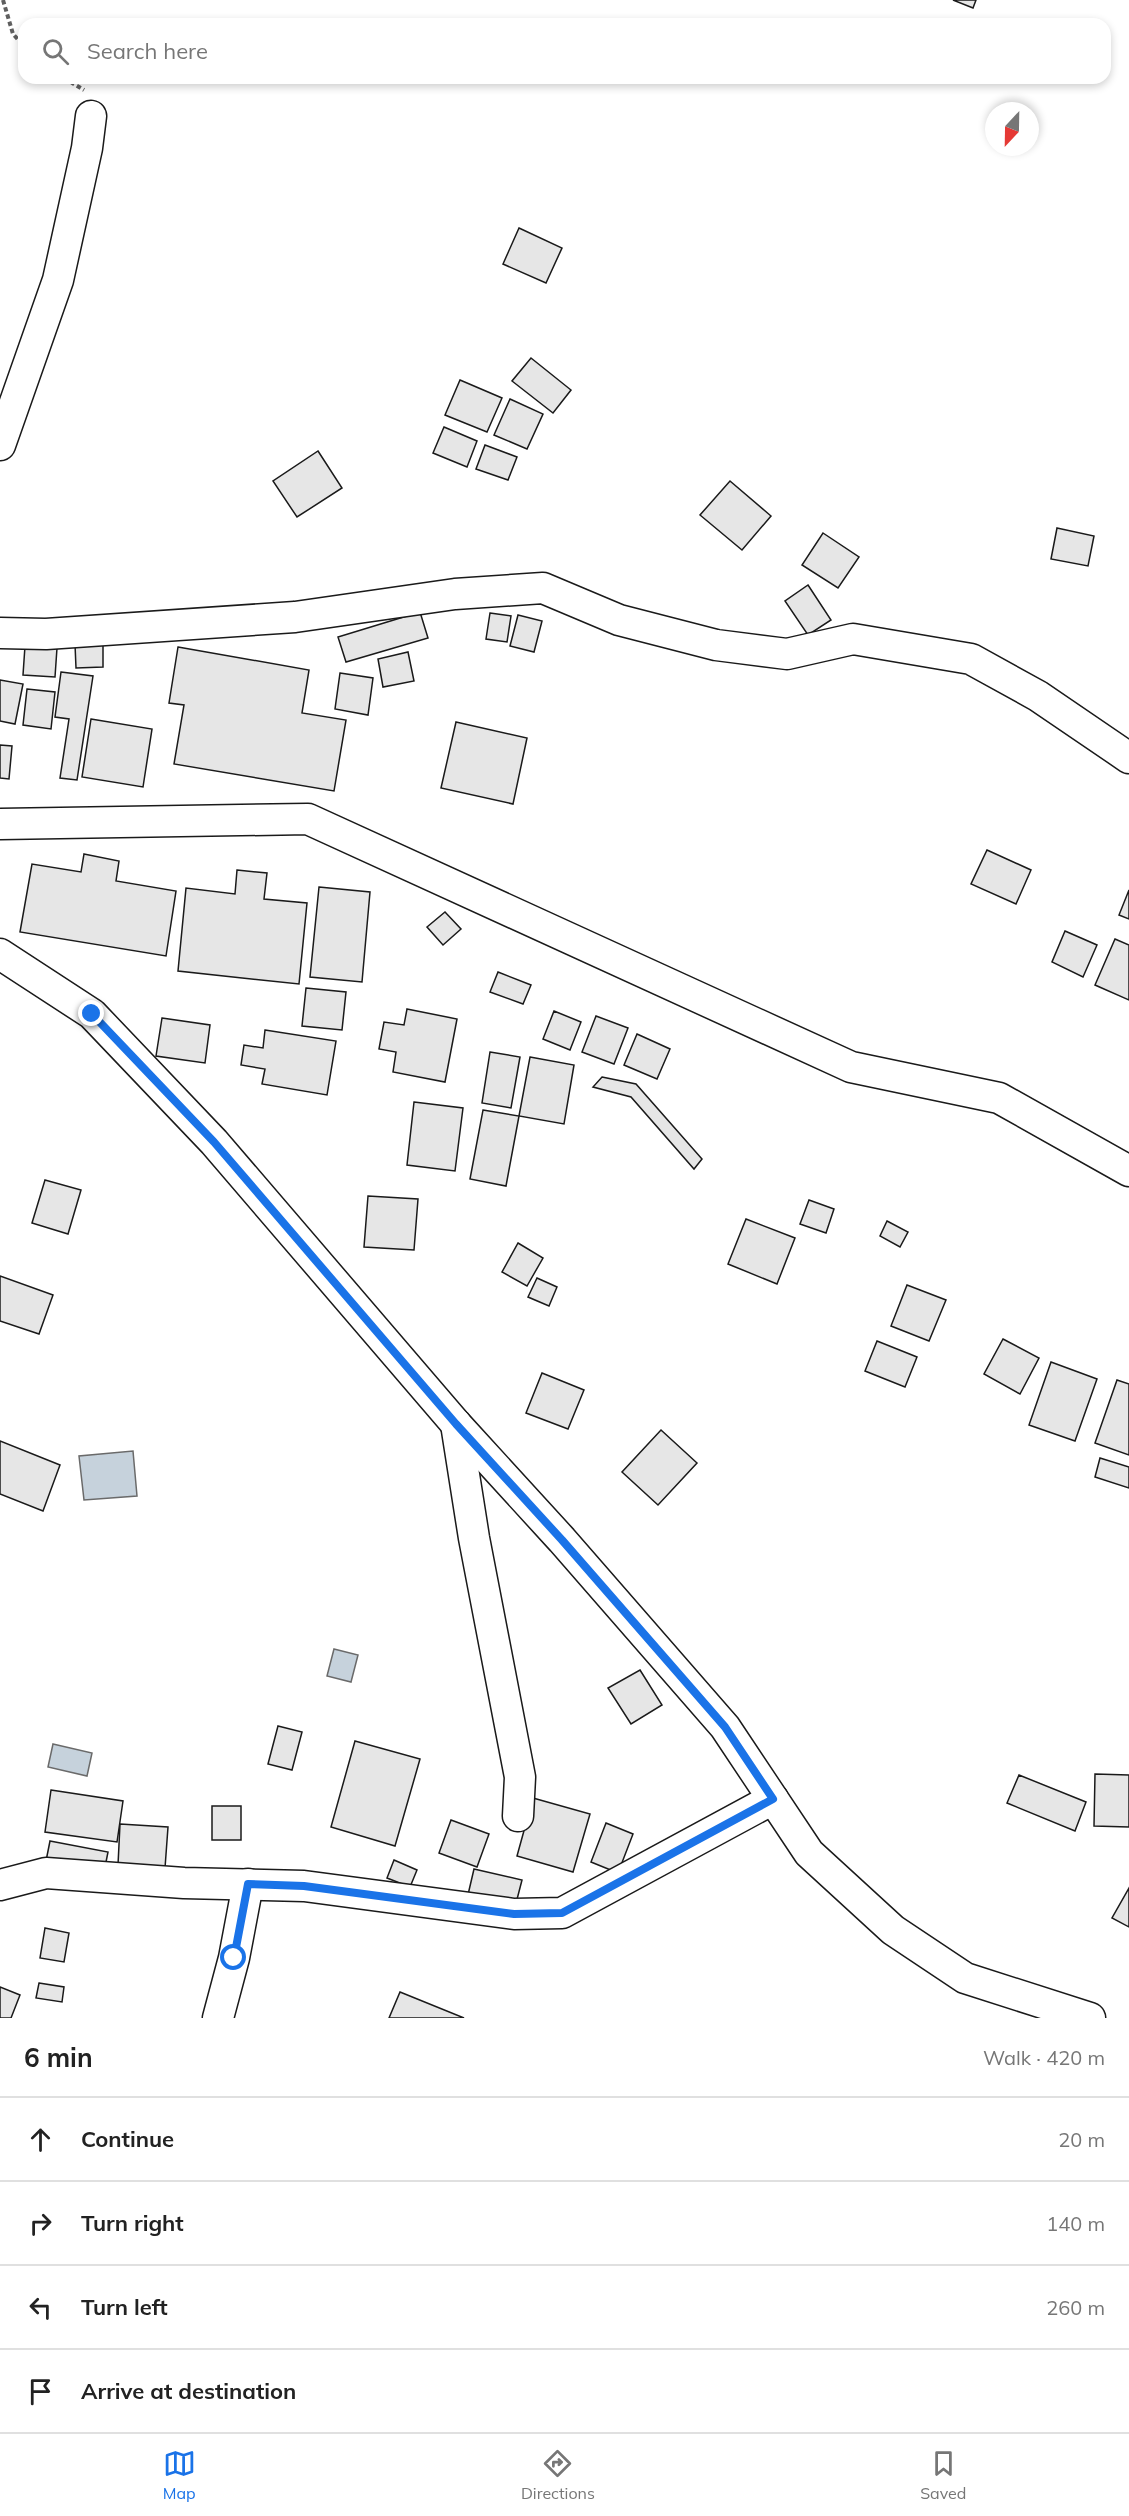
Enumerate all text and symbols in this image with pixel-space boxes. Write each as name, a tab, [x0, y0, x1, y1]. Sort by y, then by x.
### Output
search box	[18, 18, 1111, 84]
icon: search	[39, 35, 72, 68]
text: Search here	[87, 37, 208, 65]
north arrow	[985, 102, 1039, 156]
route end	[78, 1000, 104, 1026]
route start	[220, 1944, 246, 1970]
text: 6 min	[24, 2041, 93, 2074]
text: Walk · 420 m	[983, 2045, 1105, 2070]
icon: ahead	[24, 2123, 57, 2156]
text: Continue	[81, 2125, 174, 2153]
text: 20 m	[1058, 2127, 1105, 2152]
icon: right	[24, 2207, 57, 2240]
text: Turn right	[81, 2209, 184, 2237]
text: 140 m	[1046, 2211, 1105, 2236]
icon: left	[24, 2291, 57, 2324]
text: Turn left	[81, 2293, 168, 2321]
text: 260 m	[1046, 2295, 1105, 2320]
icon: arrive	[24, 2375, 57, 2408]
text: Arrive at destination	[81, 2377, 296, 2405]
tab: Map	[163, 2447, 196, 2503]
tab: Directions	[521, 2447, 595, 2503]
tab: Saved	[920, 2447, 966, 2503]

